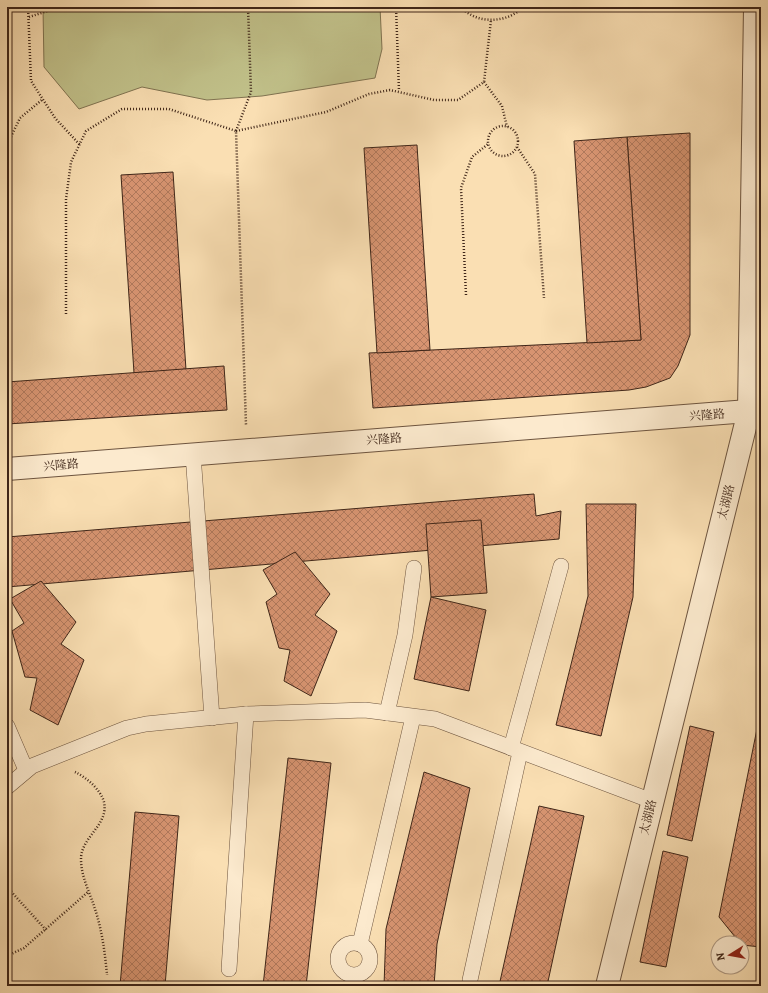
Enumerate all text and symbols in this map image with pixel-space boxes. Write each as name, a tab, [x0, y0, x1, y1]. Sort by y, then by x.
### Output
street label: 兴隆路	[688, 406, 726, 424]
street label: 兴隆路	[365, 430, 403, 448]
street label: 兴隆路	[42, 455, 80, 475]
street label: 太湖路	[714, 483, 738, 521]
street label: 太湖路	[636, 798, 660, 836]
north arrow	[710, 935, 750, 975]
text: N	[713, 951, 729, 962]

